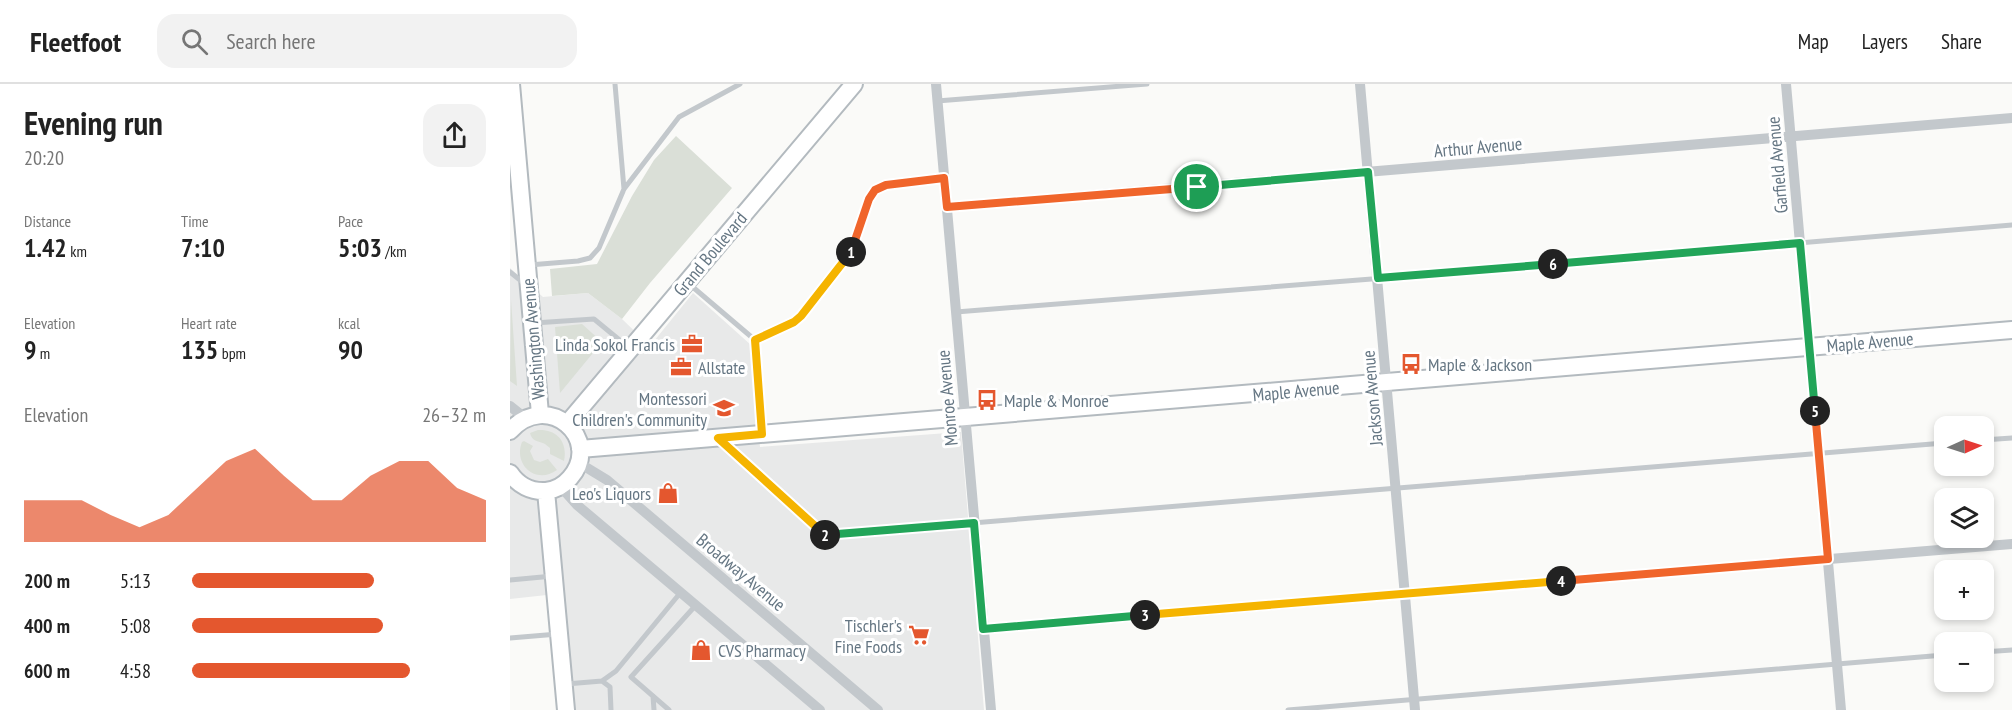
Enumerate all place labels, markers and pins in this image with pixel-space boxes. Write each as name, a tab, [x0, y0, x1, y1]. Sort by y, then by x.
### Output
pin	[1171, 161, 1222, 212]
pin: 1	[836, 237, 866, 267]
pin: 6	[1538, 249, 1568, 279]
office icon: Linda Sokol Francis	[680, 332, 704, 356]
place label: Linda Sokol Francis	[555, 333, 675, 356]
bus stop icon: Maple & Jackson	[1399, 352, 1423, 376]
place label: Maple & Jackson	[1428, 353, 1532, 376]
office icon: Allstate	[669, 355, 693, 379]
place label: Allstate	[698, 356, 745, 379]
place label: Montessori Children's Community	[572, 387, 707, 431]
bus stop icon: Maple & Monroe	[975, 388, 999, 412]
place label: Maple & Monroe	[1004, 389, 1109, 412]
school or university icon: Montessori Children's Community	[712, 396, 736, 420]
pin: 5	[1800, 396, 1830, 426]
shop icon: Leo's Liquors	[656, 481, 680, 505]
place label: Leo's Liquors	[572, 482, 651, 505]
pin: 2	[810, 520, 840, 550]
pin: 4	[1546, 566, 1576, 596]
pin: 3	[1130, 600, 1160, 630]
place label: Tischler's Fine Foods	[835, 614, 902, 658]
supermarket icon: Tischler's Fine Foods	[907, 623, 931, 647]
shop icon: CVS Pharmacy	[689, 638, 713, 662]
place label: CVS Pharmacy	[718, 639, 806, 662]

